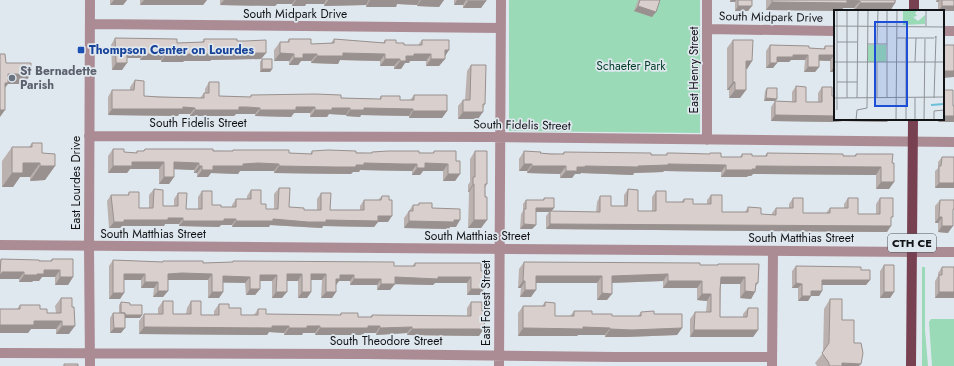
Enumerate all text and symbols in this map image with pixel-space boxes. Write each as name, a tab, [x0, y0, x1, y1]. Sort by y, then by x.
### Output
street label: South Midpark Drive	[243, 5, 347, 23]
street label: South Midpark Drive	[719, 7, 823, 27]
inset map	[834, 10, 944, 120]
street label: East Henry Street	[685, 27, 703, 113]
place label: Thompson Center on Lourdes	[89, 41, 254, 59]
marker: Thompson Center on Lourdes	[76, 45, 86, 55]
park label: Schaefer Park	[596, 57, 666, 75]
place label: St Bernadette Parish	[20, 62, 97, 94]
marker: St Bernadette Parish	[7, 73, 17, 83]
street label: South Fidelis Street	[149, 114, 247, 132]
street label: South Fidelis Street	[473, 115, 571, 135]
street label: East Lourdes Drive	[67, 136, 85, 230]
street label: South Matthias Street	[100, 225, 206, 243]
street label: South Matthias Street	[424, 227, 530, 245]
street label: South Matthias Street	[748, 229, 854, 247]
road number: CTH CE	[888, 234, 936, 252]
street label: East Forest Street	[477, 260, 495, 346]
street label: South Theodore Street	[330, 332, 442, 350]

